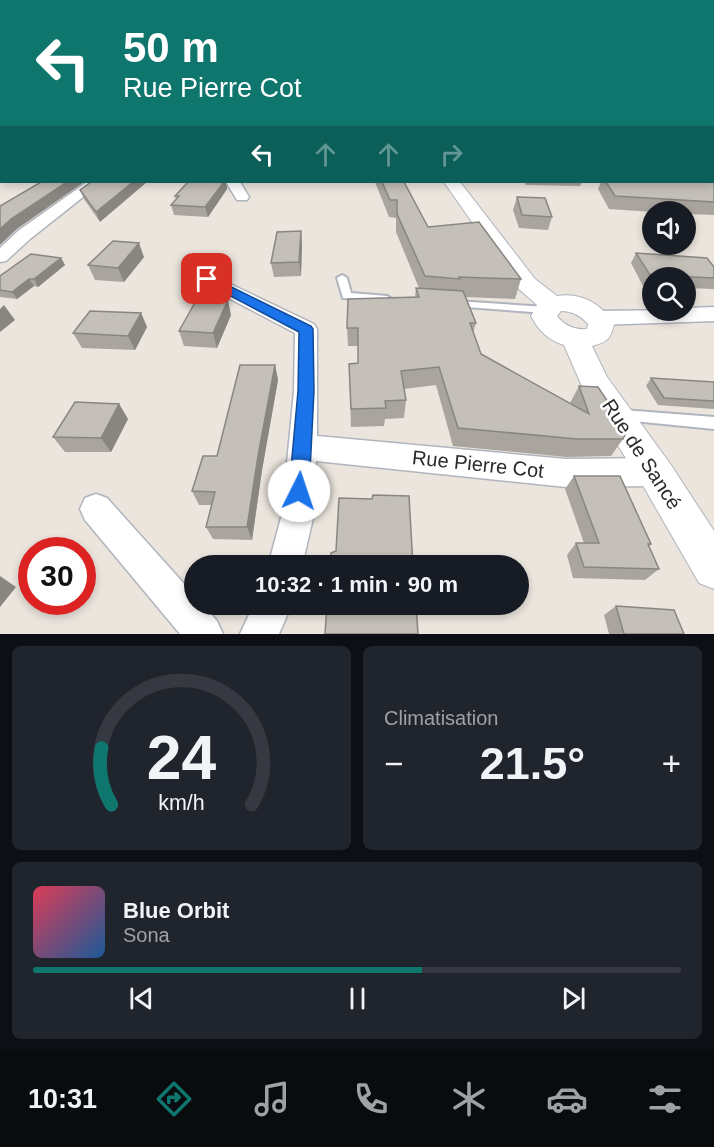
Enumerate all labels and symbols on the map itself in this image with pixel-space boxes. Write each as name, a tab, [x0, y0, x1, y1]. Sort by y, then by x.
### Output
pin	[181, 253, 232, 304]
street label: Rue de Sancé	[598, 395, 686, 513]
street label: Rue Pierre Cot	[411, 446, 545, 482]
position arrow	[267, 459, 331, 523]
speed limit sign: 30	[18, 537, 96, 615]

